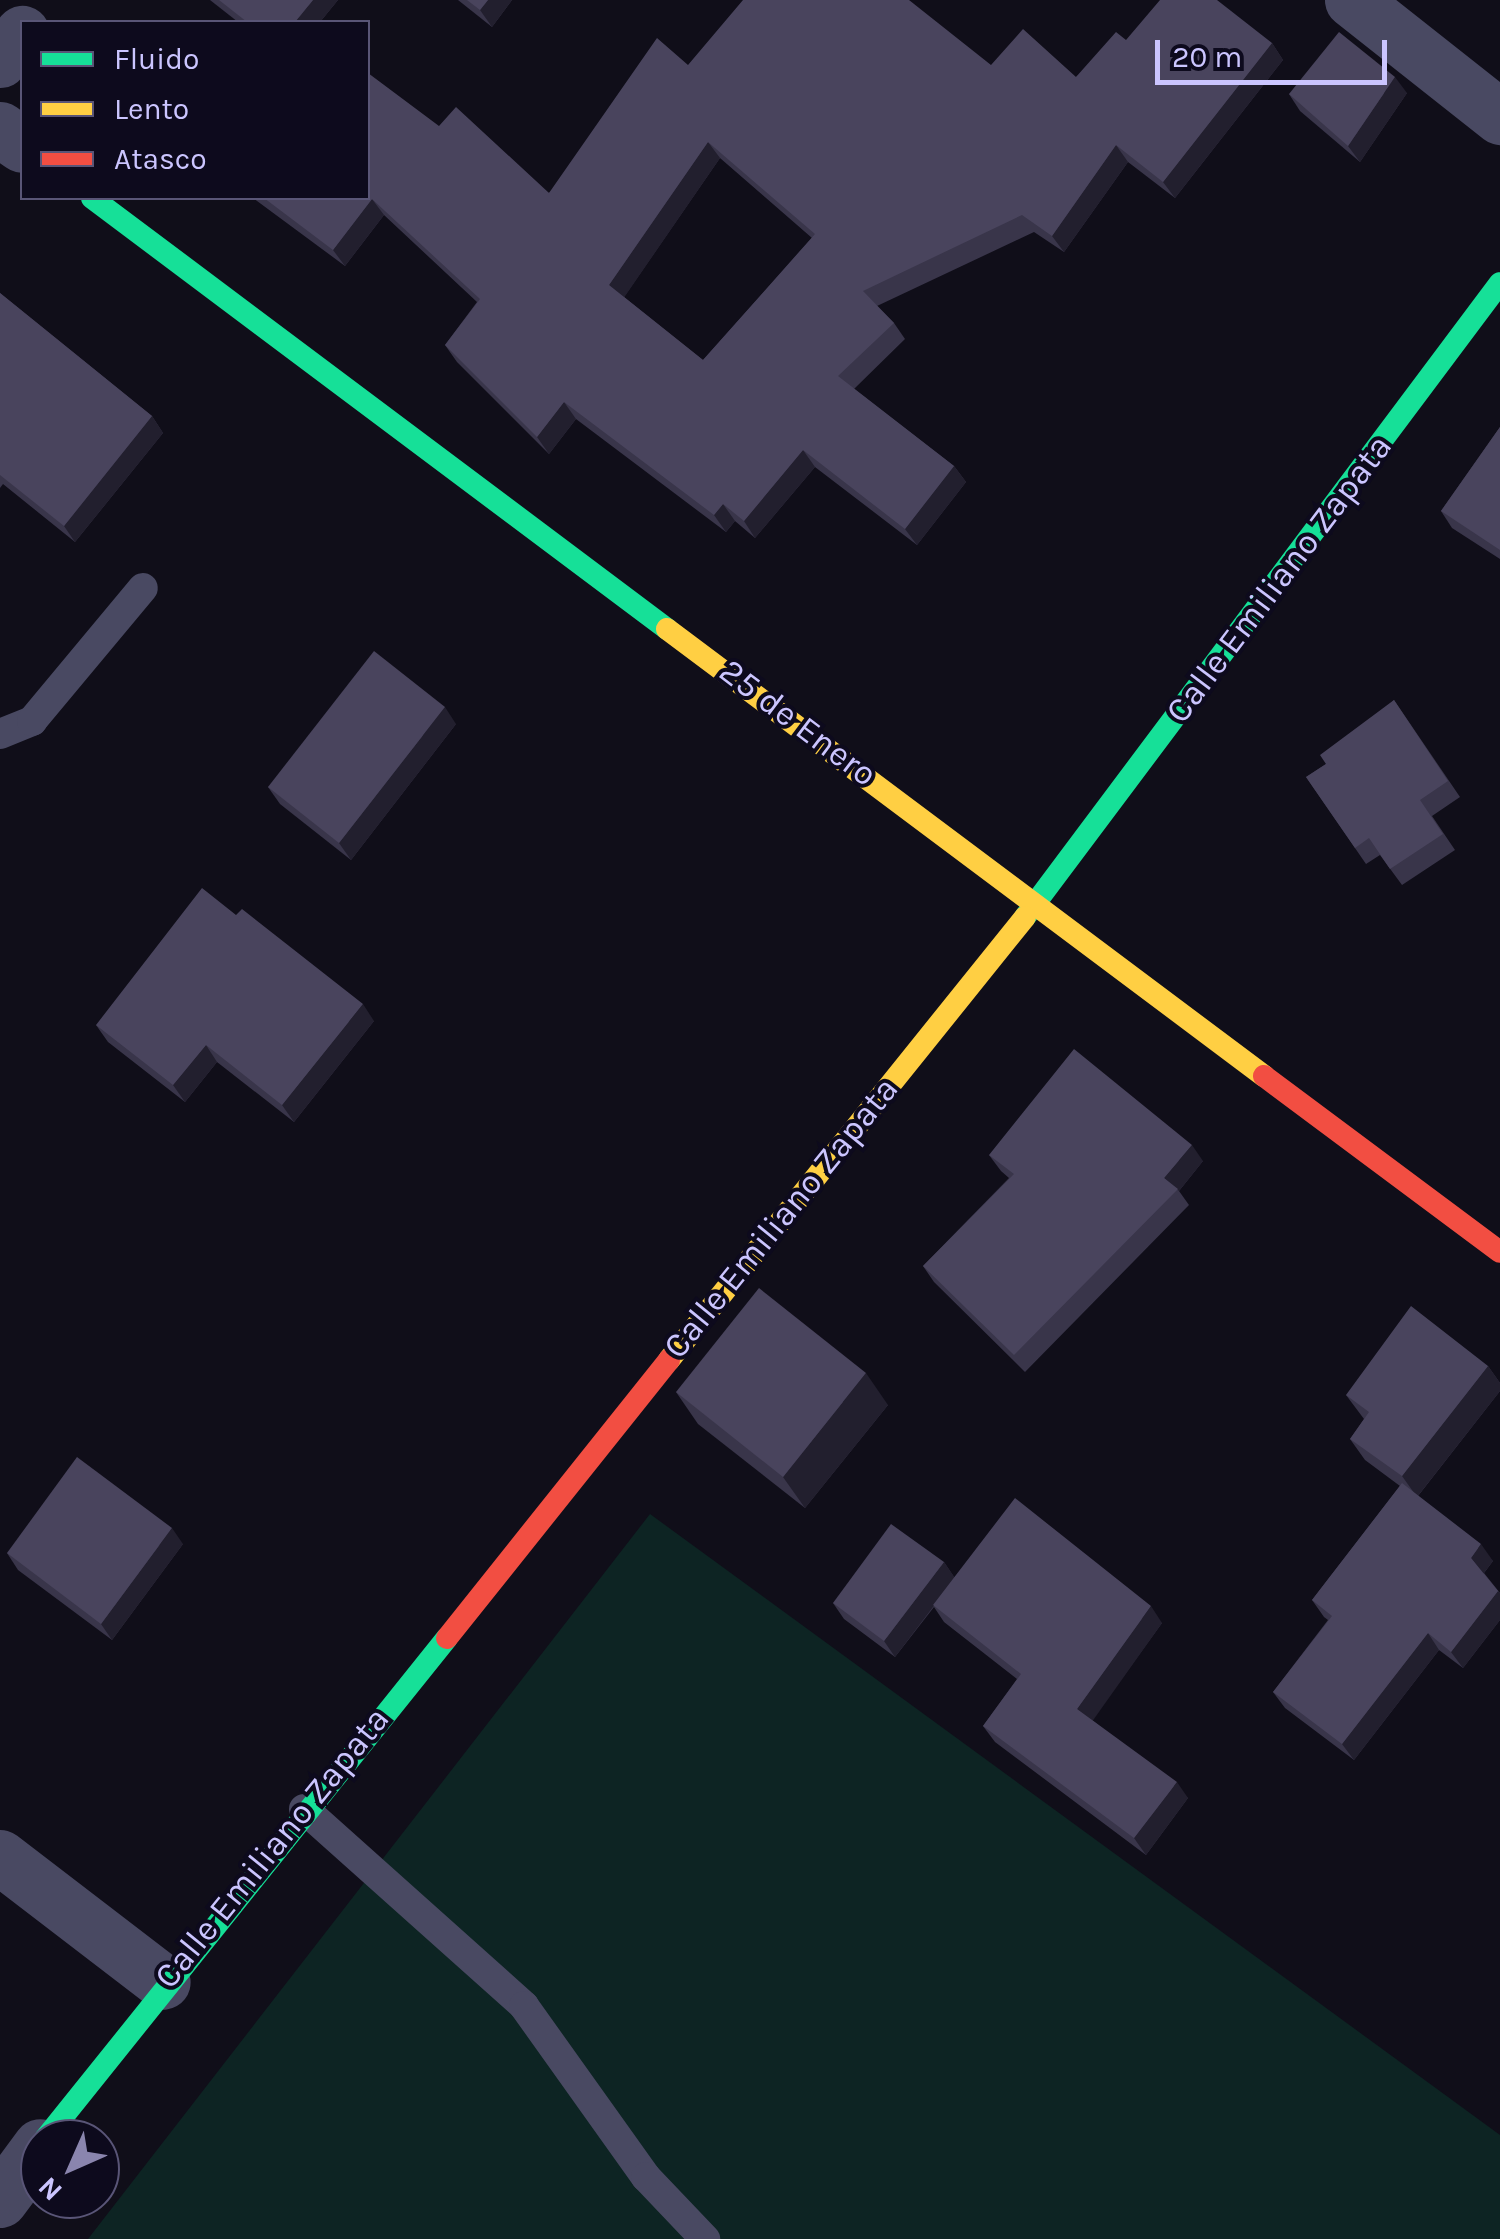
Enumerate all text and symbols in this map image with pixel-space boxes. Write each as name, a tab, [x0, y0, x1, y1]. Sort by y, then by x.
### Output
legend	[20, 20, 370, 200]
scale bar	[1160, 20, 1392, 82]
text: 20 m	[1172, 39, 1242, 75]
text: Fluido	[114, 41, 199, 77]
text: Lento	[114, 91, 189, 127]
text: Atasco	[114, 141, 207, 177]
street label: Calle Emiliano Zapata	[1157, 427, 1401, 731]
street label: 25 de Enero	[711, 650, 885, 796]
street label: Calle Emiliano Zapata	[655, 1069, 907, 1367]
street label: Calle Emiliano Zapata	[146, 1699, 398, 1997]
north arrow	[20, 2119, 120, 2219]
text: N	[31, 2170, 69, 2208]

